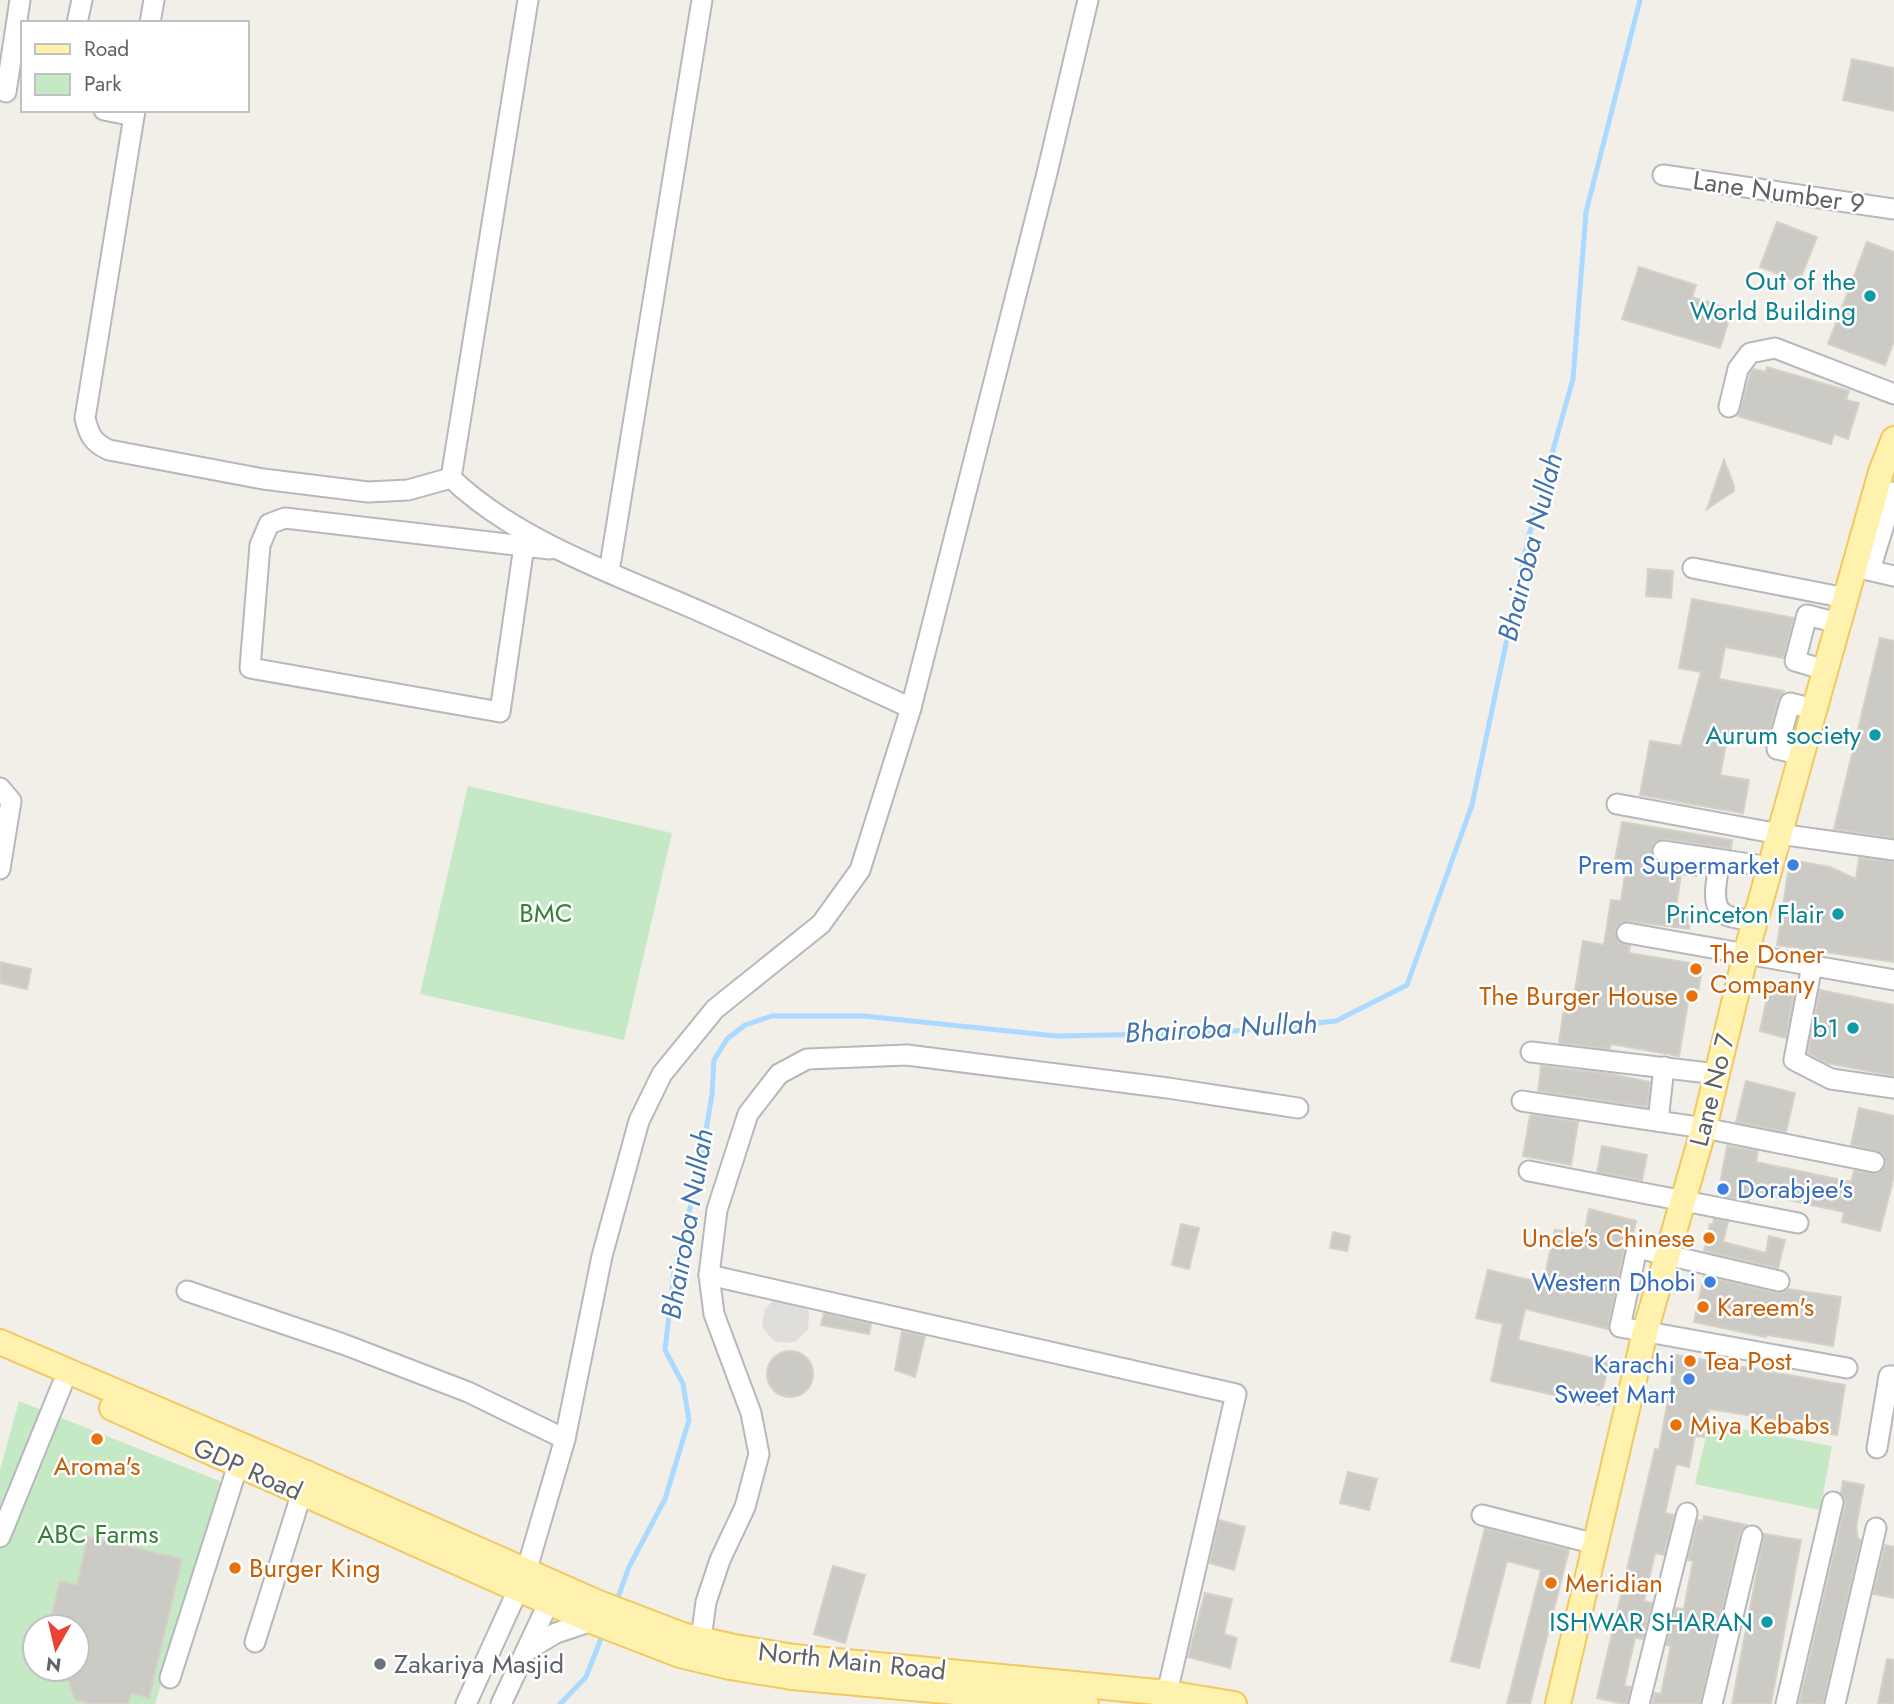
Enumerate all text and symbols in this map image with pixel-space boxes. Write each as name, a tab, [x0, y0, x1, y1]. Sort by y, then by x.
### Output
legend	[21, 21, 248, 112]
text: Road	[84, 34, 129, 64]
text: Park	[84, 69, 122, 99]
street label: Lane Number 9	[1691, 161, 1867, 223]
place label: Out of the World Building	[1690, 262, 1856, 330]
marker: Out of the World Building	[1862, 288, 1878, 304]
water label: Bhairoba Nullah	[1487, 449, 1573, 645]
place label: Aurum society	[1705, 716, 1862, 754]
marker: Aurum society	[1867, 727, 1883, 743]
place label: Prem Supermarket	[1578, 846, 1780, 884]
marker: Prem Supermarket	[1785, 857, 1801, 873]
park label: BMC	[519, 894, 573, 932]
place label: Princeton Flair	[1666, 895, 1824, 933]
marker: Princeton Flair	[1830, 906, 1846, 922]
place label: The Doner Company	[1710, 935, 1825, 1003]
marker: The Doner Company	[1688, 961, 1704, 977]
place label: The Burger House	[1479, 977, 1678, 1015]
marker: The Burger House	[1684, 988, 1700, 1004]
water label: Bhairoba Nullah	[1124, 1002, 1318, 1054]
place label: b1	[1812, 1009, 1839, 1047]
marker: b1	[1845, 1020, 1861, 1036]
street label: Lane No 7	[1680, 1029, 1744, 1150]
water label: Bhairoba Nullah	[650, 1126, 724, 1322]
place label: Dorabjee's	[1737, 1170, 1853, 1208]
marker: Dorabjee's	[1715, 1181, 1731, 1197]
place label: Uncle's Chinese	[1522, 1219, 1695, 1257]
marker: Uncle's Chinese	[1701, 1230, 1717, 1246]
place label: Western Dhobi	[1531, 1263, 1696, 1301]
marker: Western Dhobi	[1702, 1274, 1718, 1290]
place label: Kareem's	[1717, 1288, 1814, 1326]
marker: Kareem's	[1695, 1299, 1711, 1315]
place label: Tea Post	[1704, 1342, 1792, 1380]
place label: Karachi Sweet Mart	[1554, 1345, 1676, 1413]
marker: Tea Post	[1682, 1353, 1698, 1369]
marker: Karachi Sweet Mart	[1681, 1371, 1697, 1387]
place label: Miya Kebabs	[1690, 1406, 1830, 1444]
marker: Miya Kebabs	[1668, 1417, 1684, 1433]
street label: GDP Road	[187, 1428, 309, 1510]
marker: Aroma's	[89, 1431, 105, 1447]
place label: Aroma's	[53, 1447, 141, 1485]
park label: ABC Farms	[37, 1515, 159, 1553]
place label: Burger King	[249, 1549, 381, 1587]
marker: Burger King	[227, 1560, 243, 1576]
place label: Meridian	[1565, 1564, 1663, 1602]
marker: Meridian	[1543, 1575, 1559, 1591]
place label: ISHWAR SHARAN	[1549, 1603, 1753, 1641]
north arrow	[21, 1613, 91, 1683]
marker: ISHWAR SHARAN	[1759, 1614, 1775, 1630]
street label: North Main Road	[756, 1632, 948, 1690]
place label: Zakariya Masjid	[394, 1645, 564, 1683]
text: N	[44, 1650, 63, 1679]
marker: Zakariya Masjid	[372, 1656, 388, 1672]

